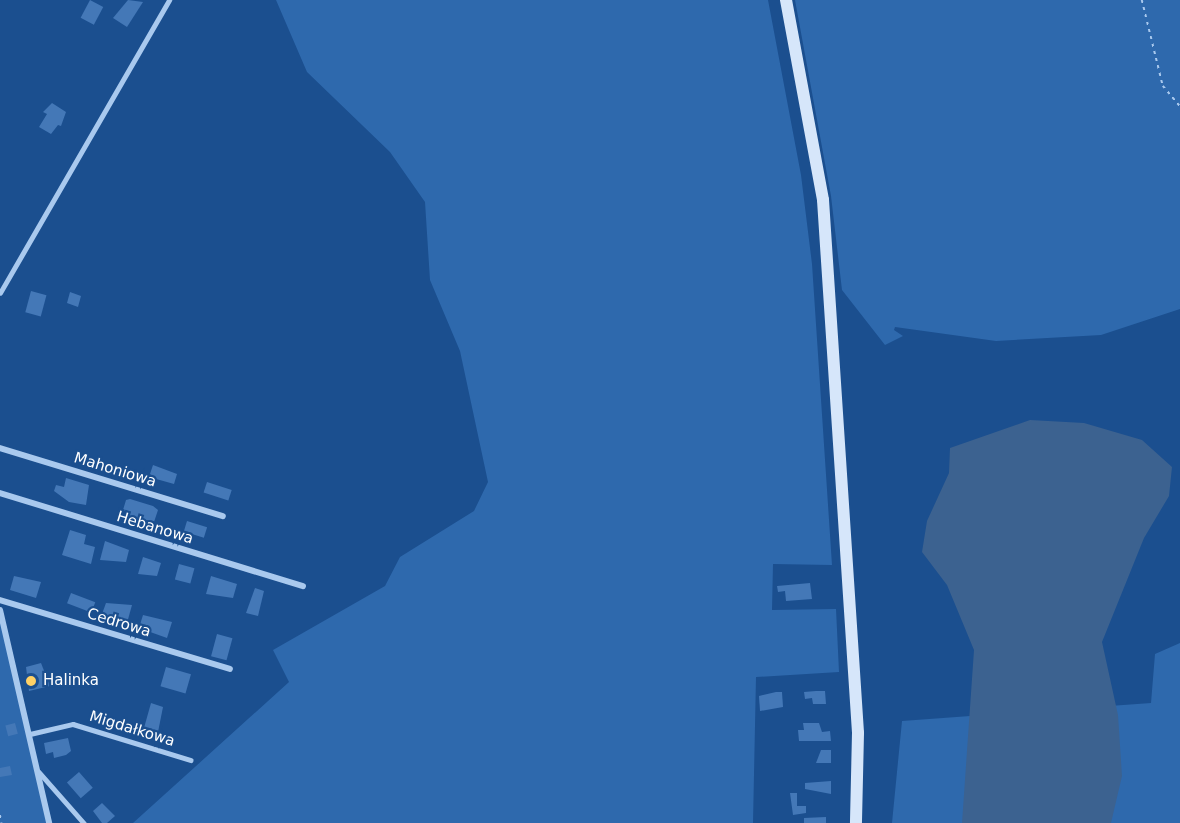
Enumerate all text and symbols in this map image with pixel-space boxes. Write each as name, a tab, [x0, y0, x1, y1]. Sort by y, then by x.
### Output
street label: Mahoniowa	[72, 449, 158, 491]
street label: Hebanowa	[114, 508, 196, 548]
street label: Cedrowa	[85, 605, 153, 641]
place label: Halinka	[43, 672, 99, 690]
marker: Halinka	[24, 674, 38, 688]
street label: Migdałkowa	[87, 707, 177, 751]

